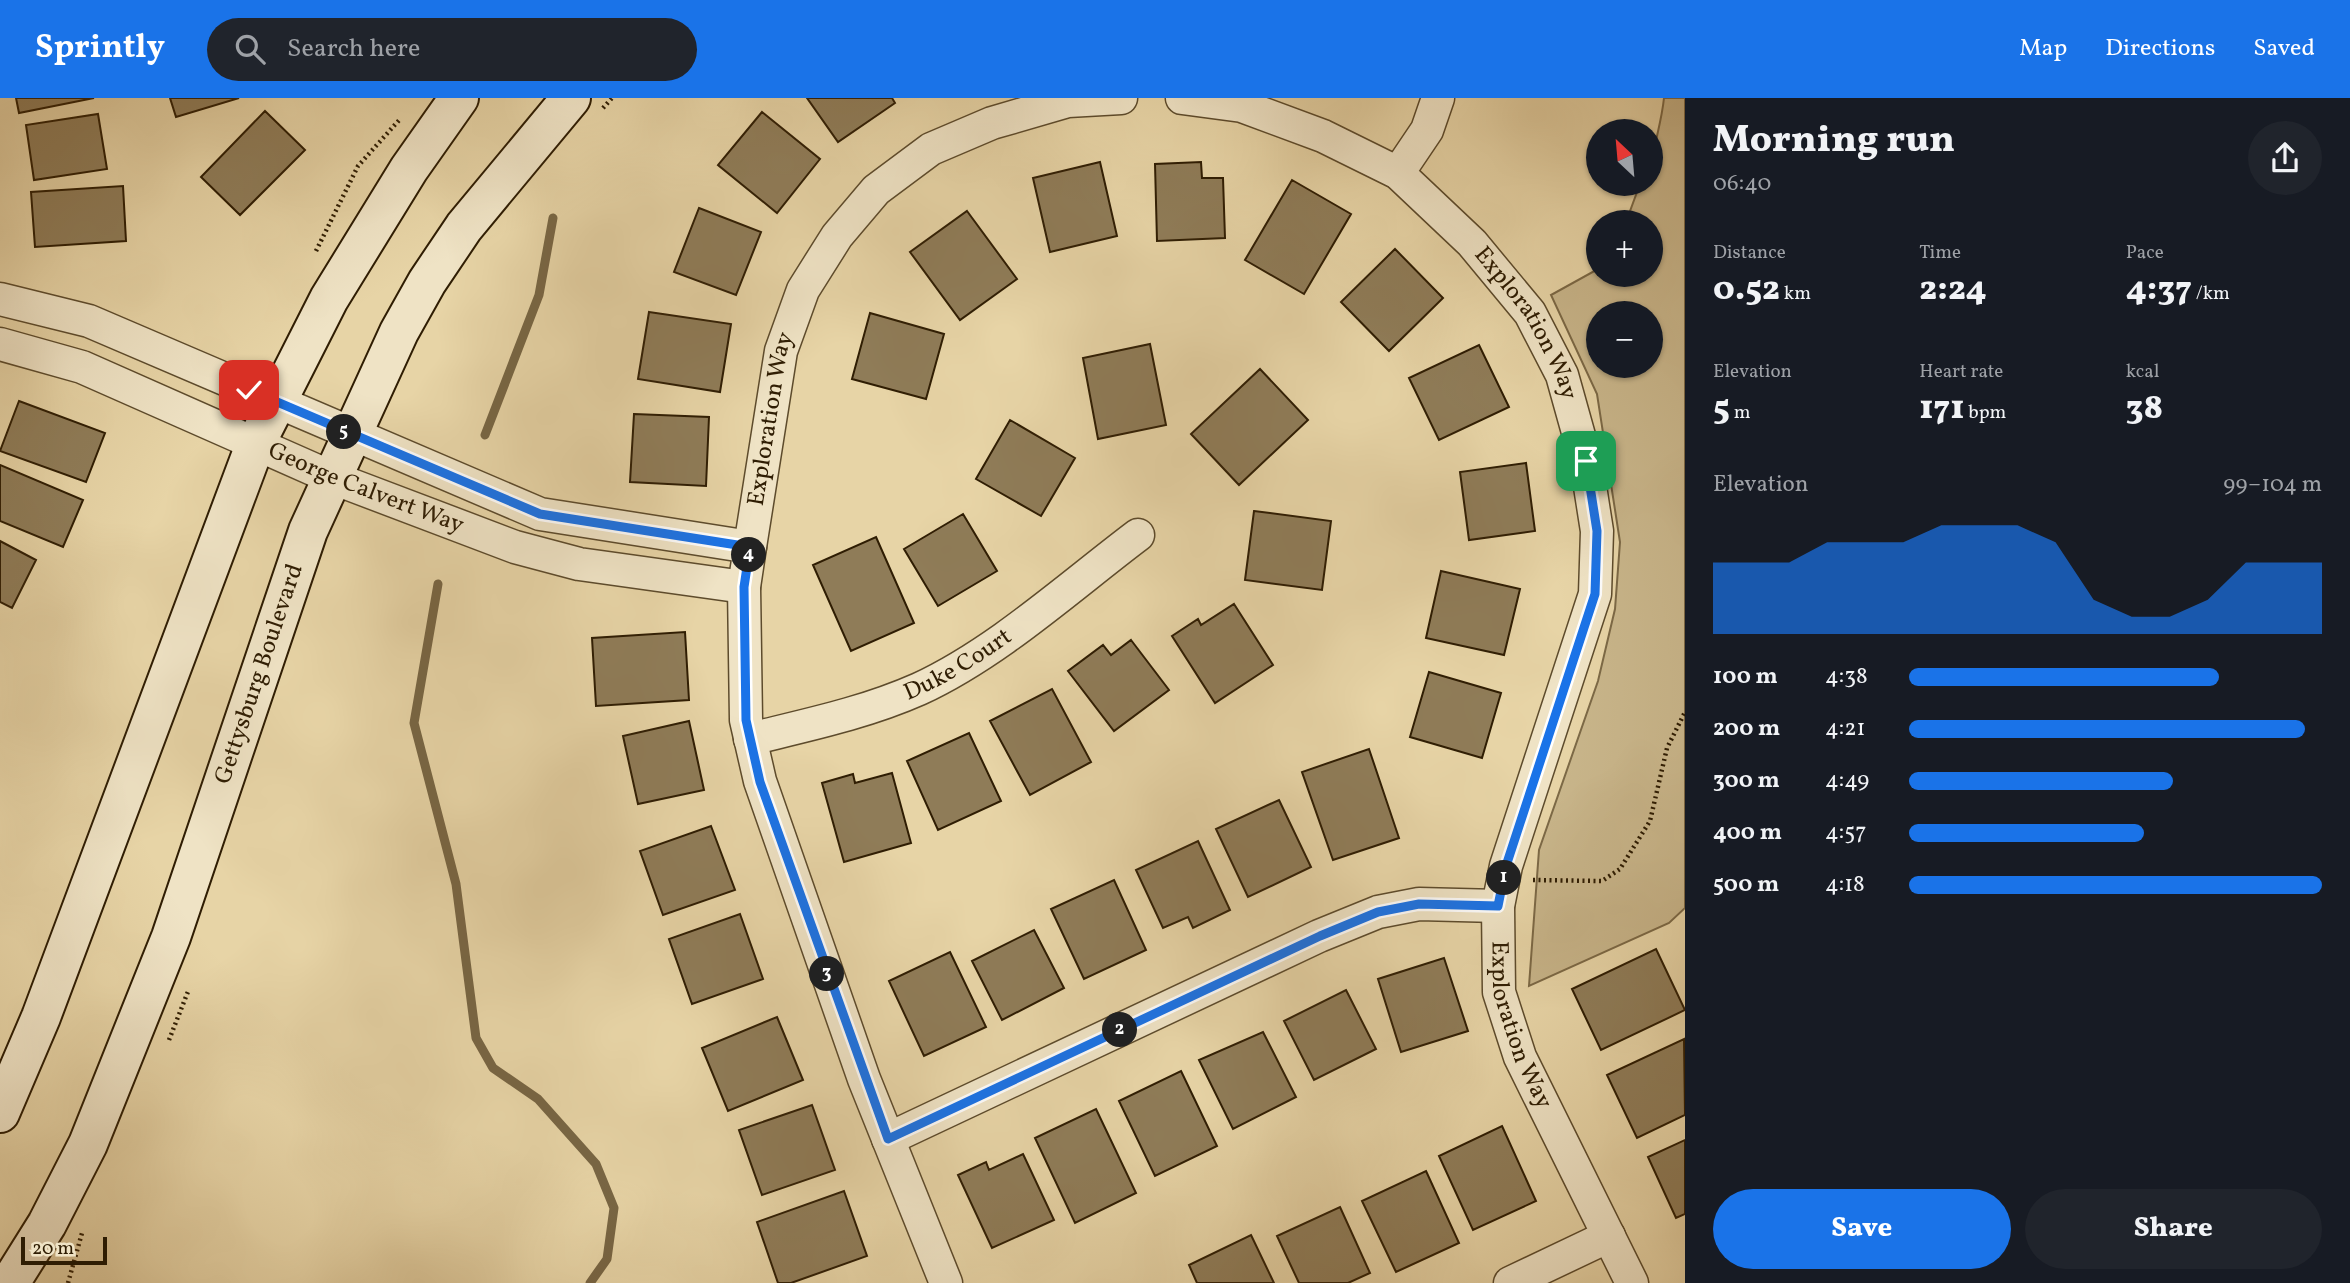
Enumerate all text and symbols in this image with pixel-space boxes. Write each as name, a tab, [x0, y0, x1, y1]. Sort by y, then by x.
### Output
search box	[207, 18, 697, 81]
text: Sprintly	[35, 26, 165, 72]
icon: search	[231, 30, 269, 68]
text: Search here	[287, 31, 420, 67]
text: Map	[2019, 32, 2067, 66]
text: Directions	[2105, 32, 2215, 66]
text: Saved	[2253, 32, 2315, 66]
text: Morning run	[1713, 115, 1955, 168]
north arrow	[1586, 119, 1662, 196]
map controls	[1586, 119, 1663, 378]
button: share	[2248, 121, 2322, 195]
text: 06:40	[1713, 168, 1771, 200]
button: +	[1586, 210, 1663, 287]
street label: Exploration Way	[1465, 240, 1585, 403]
text: Distance	[1713, 240, 1786, 266]
text: Time	[1919, 240, 1961, 266]
text: Pace	[2126, 240, 2164, 266]
text: 0.52	[1713, 266, 1780, 314]
text: 2:24	[1919, 266, 1987, 314]
text: 4:37	[2126, 266, 2192, 314]
text: km	[1780, 281, 1811, 307]
text: /km	[2192, 281, 2230, 307]
button: −	[1586, 301, 1663, 378]
street label: Exploration Way	[740, 328, 803, 509]
text: Elevation	[1713, 359, 1792, 385]
text: Heart rate	[1919, 359, 2003, 385]
text: kcal	[2126, 359, 2159, 385]
pin	[219, 360, 279, 420]
icon: check	[230, 371, 268, 409]
text: 5	[1713, 385, 1730, 433]
text: 171	[1919, 385, 1964, 433]
text: 38	[2126, 385, 2163, 433]
text: m	[1730, 400, 1750, 426]
text: bpm	[1964, 400, 2006, 426]
pin: 5	[326, 414, 362, 450]
text: 5	[339, 418, 348, 444]
pin	[1556, 431, 1616, 491]
street label: George Calvert Way	[262, 434, 468, 543]
icon: arrive	[1567, 442, 1605, 480]
text: Elevation	[1713, 469, 1809, 501]
text: 99–104 m	[2223, 469, 2322, 501]
pin: 4	[732, 538, 766, 573]
text: 4	[743, 541, 754, 567]
street label: Gettysburg Boulevard	[207, 559, 313, 789]
street label: Duke Court	[899, 621, 1019, 710]
text: 100 m	[1713, 661, 1778, 693]
text: 4:38	[1825, 661, 1868, 693]
text: 200 m	[1713, 713, 1780, 745]
text: 4:21	[1825, 713, 1865, 745]
text: 300 m	[1713, 765, 1780, 797]
text: 4:49	[1825, 765, 1869, 797]
text: 400 m	[1713, 817, 1782, 849]
text: 4:57	[1825, 817, 1866, 849]
pin: 1	[1486, 860, 1522, 896]
text: 1	[1500, 864, 1507, 890]
text: 500 m	[1713, 869, 1779, 901]
text: 4:18	[1825, 869, 1865, 901]
street label: Exploration Way	[1481, 941, 1560, 1115]
pin: 3	[810, 956, 844, 992]
text: 3	[822, 960, 831, 986]
pin: 2	[1102, 1012, 1138, 1048]
text: 2	[1115, 1016, 1124, 1042]
button: Save	[1713, 1189, 2011, 1269]
button: Share	[2025, 1189, 2322, 1269]
scale bar	[21, 1234, 107, 1266]
text: 20 m	[32, 1236, 74, 1262]

